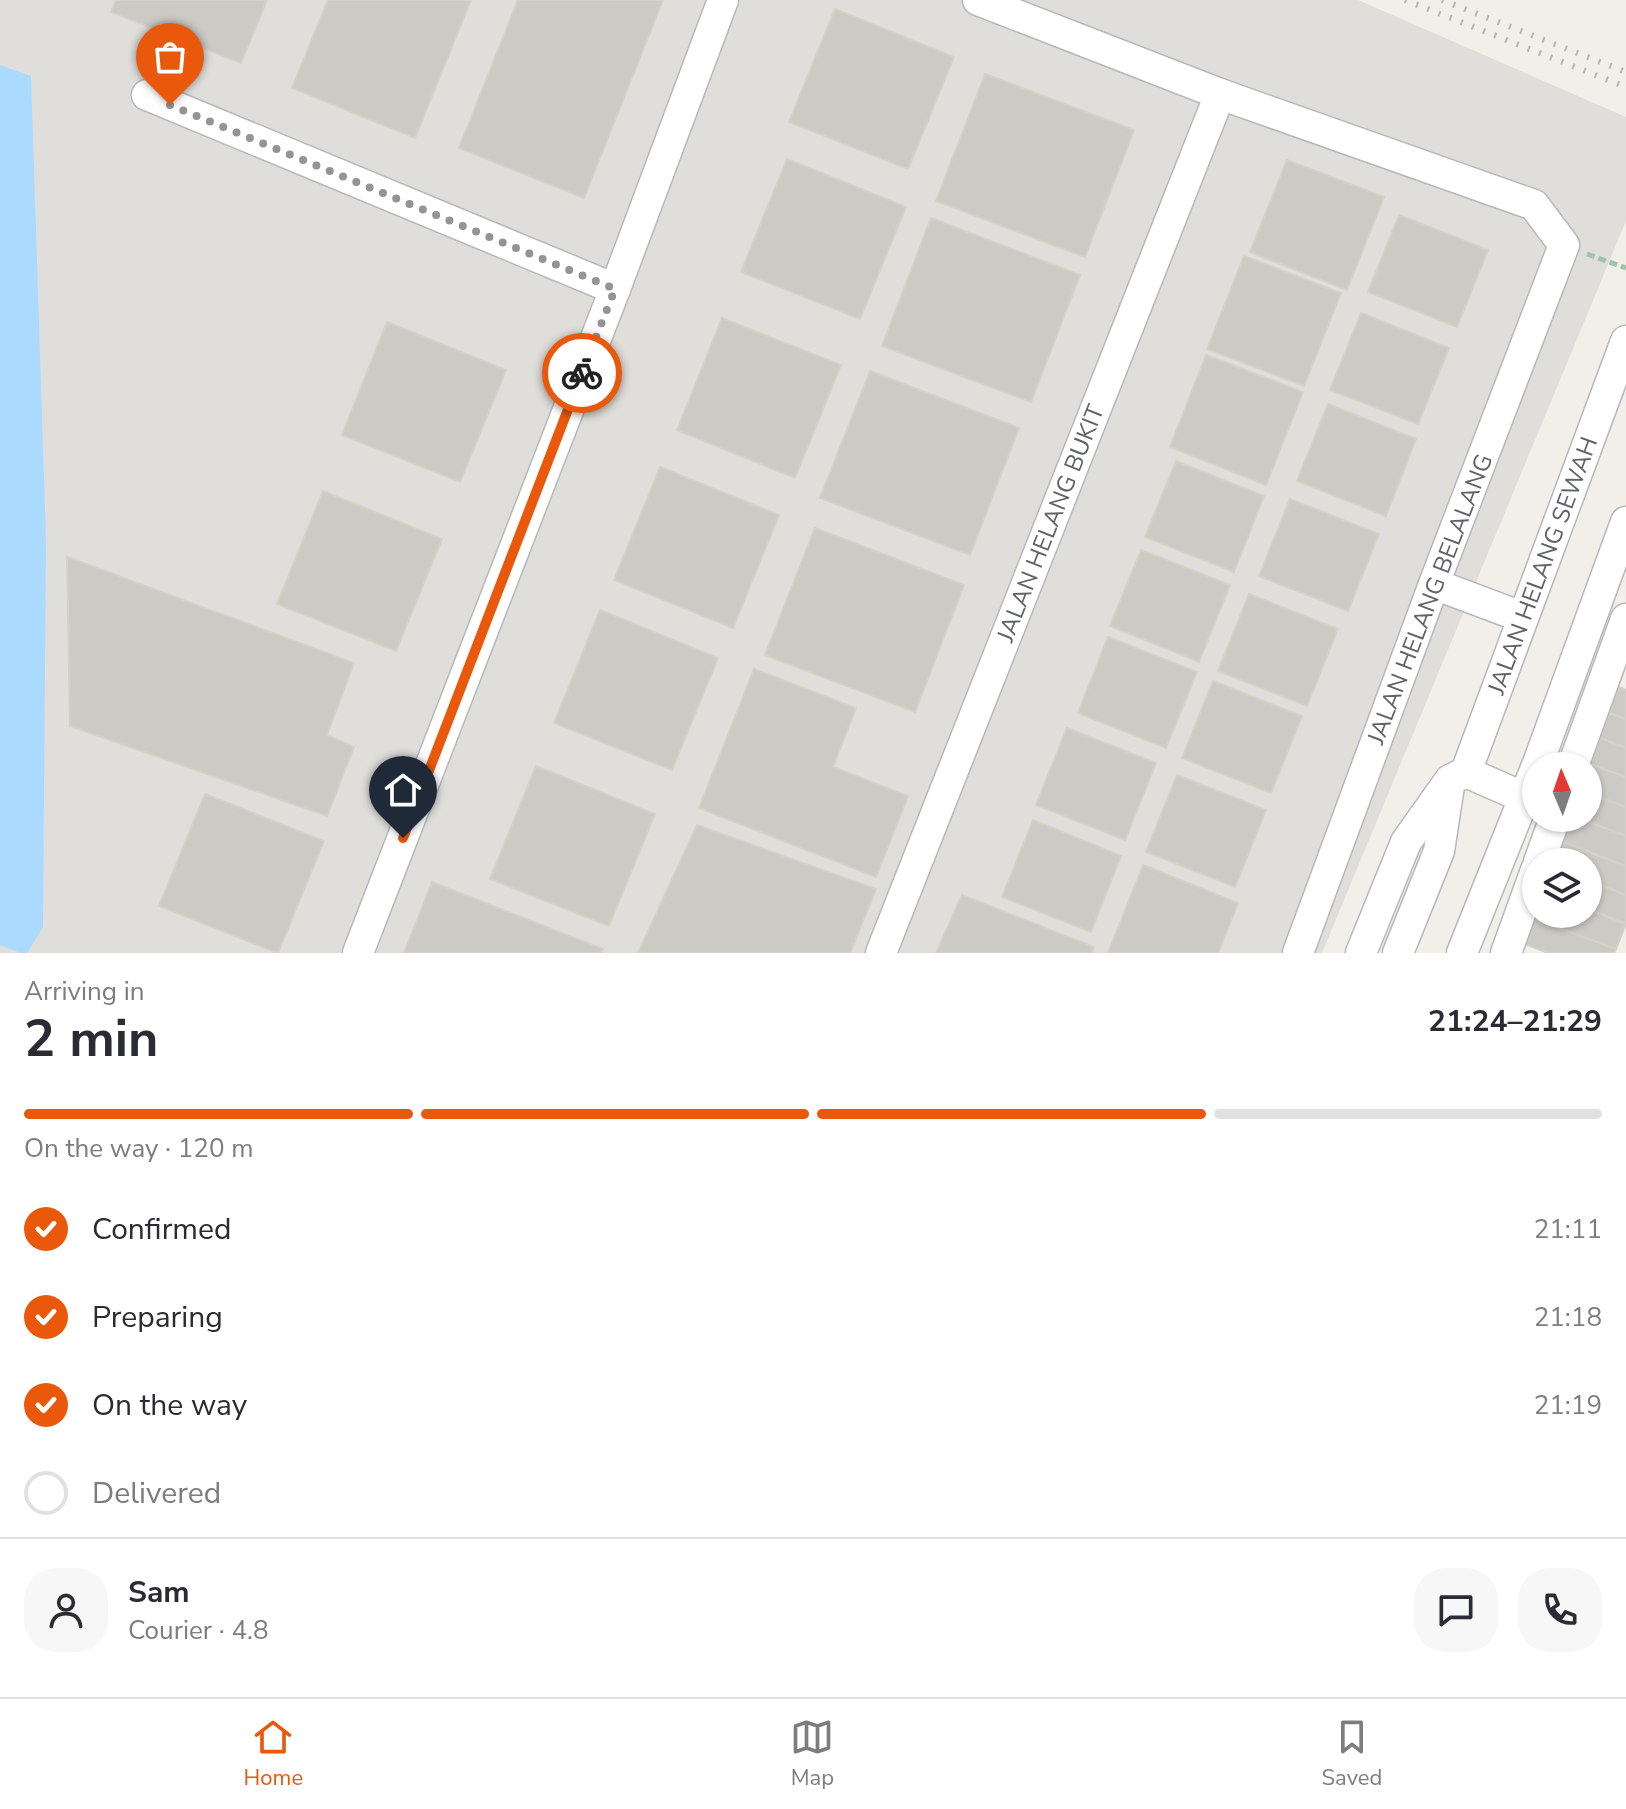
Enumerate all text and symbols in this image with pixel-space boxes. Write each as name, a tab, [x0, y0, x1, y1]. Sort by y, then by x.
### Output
pin	[136, 23, 204, 105]
icon: bag	[148, 35, 192, 79]
courier	[542, 333, 622, 413]
icon: bike	[560, 351, 604, 395]
street label: JALAN HELANG BUKIT	[989, 400, 1112, 647]
street label: JALAN HELANG SEWAH	[1480, 432, 1605, 700]
street label: JALAN HELANG BELALANG	[1359, 449, 1500, 750]
north arrow	[1522, 752, 1602, 832]
map controls	[1522, 752, 1602, 928]
pin	[369, 756, 437, 838]
icon: home	[381, 768, 425, 812]
button: layers	[1522, 848, 1602, 928]
text: Arriving in	[24, 974, 145, 1009]
text: 21:24–21:29	[1428, 1001, 1602, 1042]
text: 2 min	[24, 1003, 159, 1074]
text: On the way · 120 m	[24, 1131, 253, 1166]
icon: check	[24, 1207, 68, 1251]
text: Confirmed	[92, 1209, 232, 1250]
text: 21:11	[1534, 1212, 1602, 1247]
icon: check	[24, 1295, 68, 1339]
text: Preparing	[92, 1297, 223, 1338]
text: 21:18	[1534, 1300, 1602, 1335]
icon: check	[24, 1383, 68, 1427]
text: On the way	[92, 1385, 247, 1426]
text: 21:19	[1534, 1388, 1602, 1423]
text: Delivered	[92, 1473, 221, 1514]
button: person	[24, 1568, 108, 1652]
button: chat	[1414, 1568, 1498, 1652]
button: phone	[1518, 1568, 1602, 1652]
text: Sam	[128, 1572, 190, 1613]
text: Courier · 4.8	[128, 1613, 269, 1648]
tab: Home	[244, 1715, 303, 1793]
tab: Map	[790, 1715, 834, 1793]
tab: Saved	[1322, 1715, 1382, 1793]

